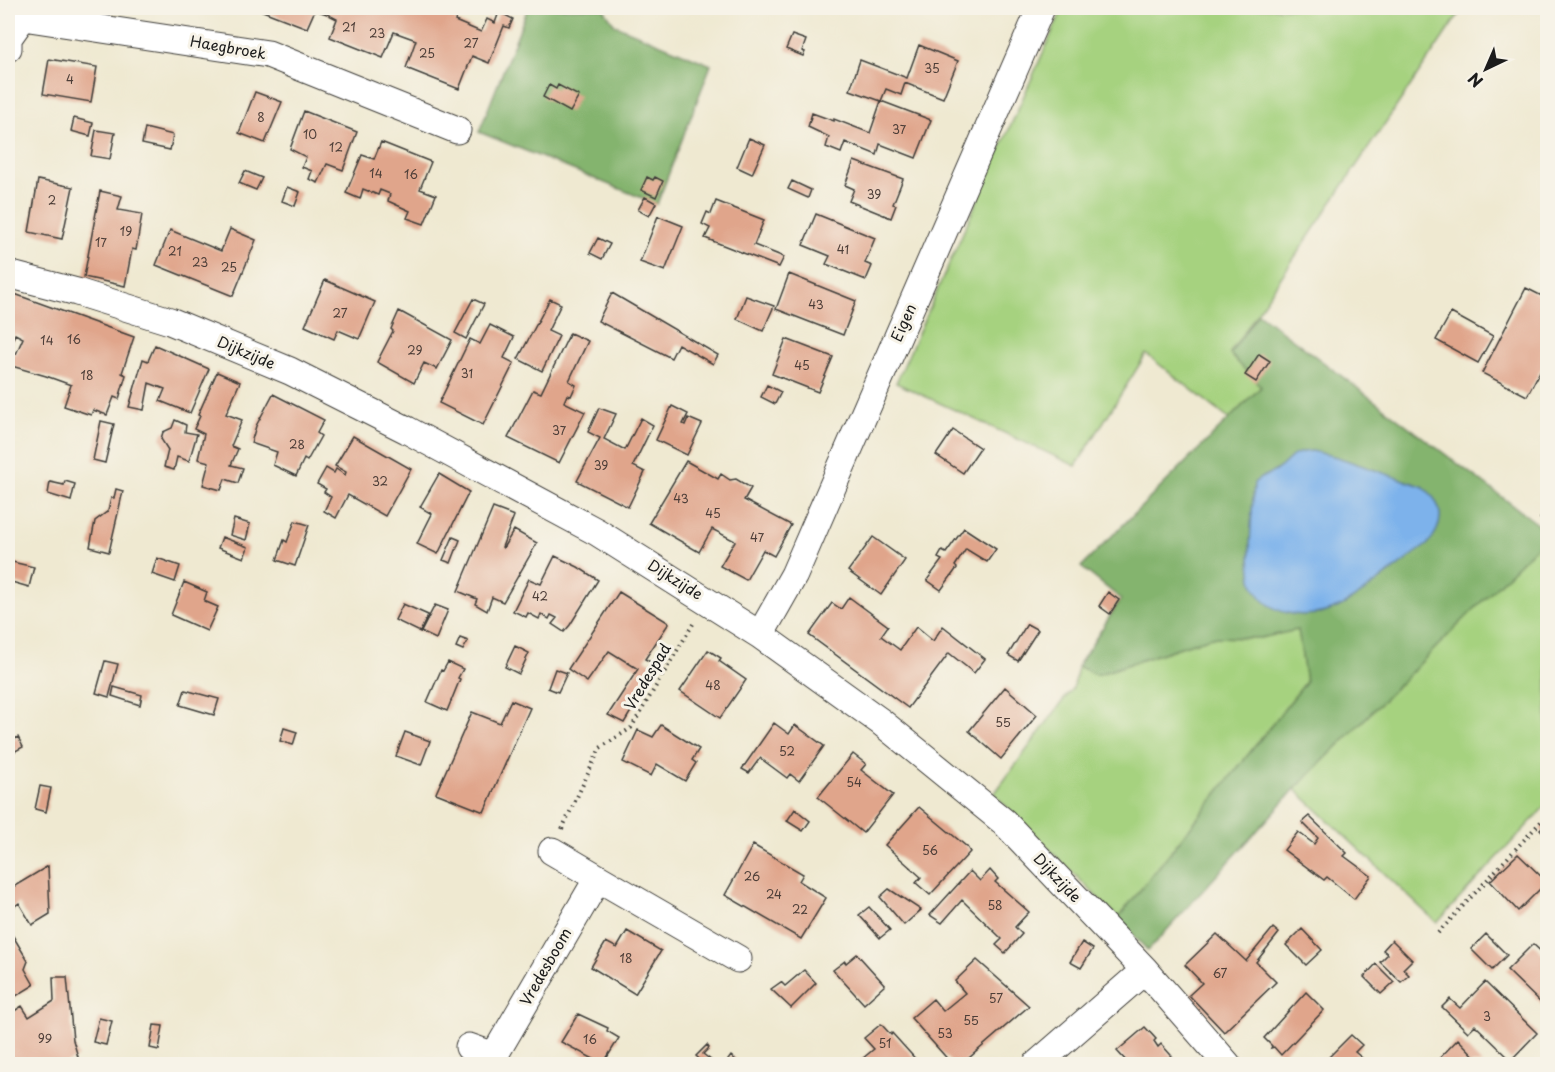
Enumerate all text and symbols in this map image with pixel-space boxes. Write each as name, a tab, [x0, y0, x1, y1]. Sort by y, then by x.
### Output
house number: 21	[342, 18, 356, 36]
house number: 23	[369, 24, 385, 42]
street label: Haegbroek	[188, 29, 269, 65]
house number: 27	[464, 34, 479, 52]
north arrow	[1456, 39, 1516, 99]
house number: 25	[419, 44, 435, 62]
house number: 35	[924, 59, 940, 77]
text: N	[1462, 67, 1488, 94]
house number: 4	[66, 70, 74, 88]
house number: 8	[257, 108, 265, 126]
house number: 37	[892, 120, 907, 138]
house number: 10	[303, 125, 317, 143]
house number: 12	[329, 138, 343, 156]
house number: 14	[369, 164, 383, 182]
house number: 16	[404, 165, 418, 183]
house number: 39	[867, 185, 881, 203]
house number: 2	[48, 191, 56, 209]
house number: 19	[120, 222, 132, 240]
house number: 17	[95, 233, 107, 251]
house number: 41	[837, 240, 849, 258]
house number: 21	[168, 242, 182, 260]
house number: 23	[192, 253, 208, 271]
house number: 25	[221, 258, 237, 276]
house number: 43	[808, 295, 824, 313]
street label: Eigen	[884, 300, 921, 345]
house number: 27	[333, 304, 348, 322]
street label: Dijkzijde	[214, 329, 279, 374]
house number: 16	[67, 330, 81, 348]
house number: 14	[40, 331, 54, 349]
house number: 29	[407, 341, 423, 359]
house number: 45	[794, 356, 810, 374]
house number: 31	[461, 364, 473, 382]
house number: 18	[81, 366, 93, 384]
house number: 37	[552, 421, 567, 439]
house number: 28	[289, 435, 305, 453]
house number: 39	[594, 456, 608, 474]
house number: 32	[372, 472, 388, 490]
house number: 43	[673, 489, 689, 507]
house number: 45	[705, 504, 721, 522]
house number: 47	[750, 528, 765, 546]
street label: Dijkzijde	[644, 553, 708, 605]
house number: 42	[532, 587, 548, 605]
street label: Vredespad	[618, 638, 676, 714]
house number: 48	[705, 676, 721, 694]
house number: 55	[995, 713, 1011, 731]
house number: 52	[779, 742, 795, 760]
house number: 54	[846, 773, 862, 791]
house number: 56	[922, 841, 938, 859]
street label: Dijkzijde	[1029, 847, 1087, 907]
house number: 26	[744, 867, 760, 885]
house number: 24	[766, 885, 782, 903]
house number: 58	[987, 896, 1003, 914]
house number: 22	[792, 900, 808, 918]
street label: Vredesboom	[513, 923, 576, 1009]
house number: 18	[620, 949, 632, 967]
house number: 67	[1213, 964, 1228, 982]
house number: 57	[989, 989, 1003, 1007]
house number: 3	[1483, 1007, 1491, 1025]
house number: 55	[963, 1011, 979, 1029]
house number: 53	[937, 1024, 953, 1042]
house number: 99	[38, 1029, 52, 1047]
house number: 16	[583, 1030, 597, 1048]
house number: 51	[879, 1034, 891, 1052]

